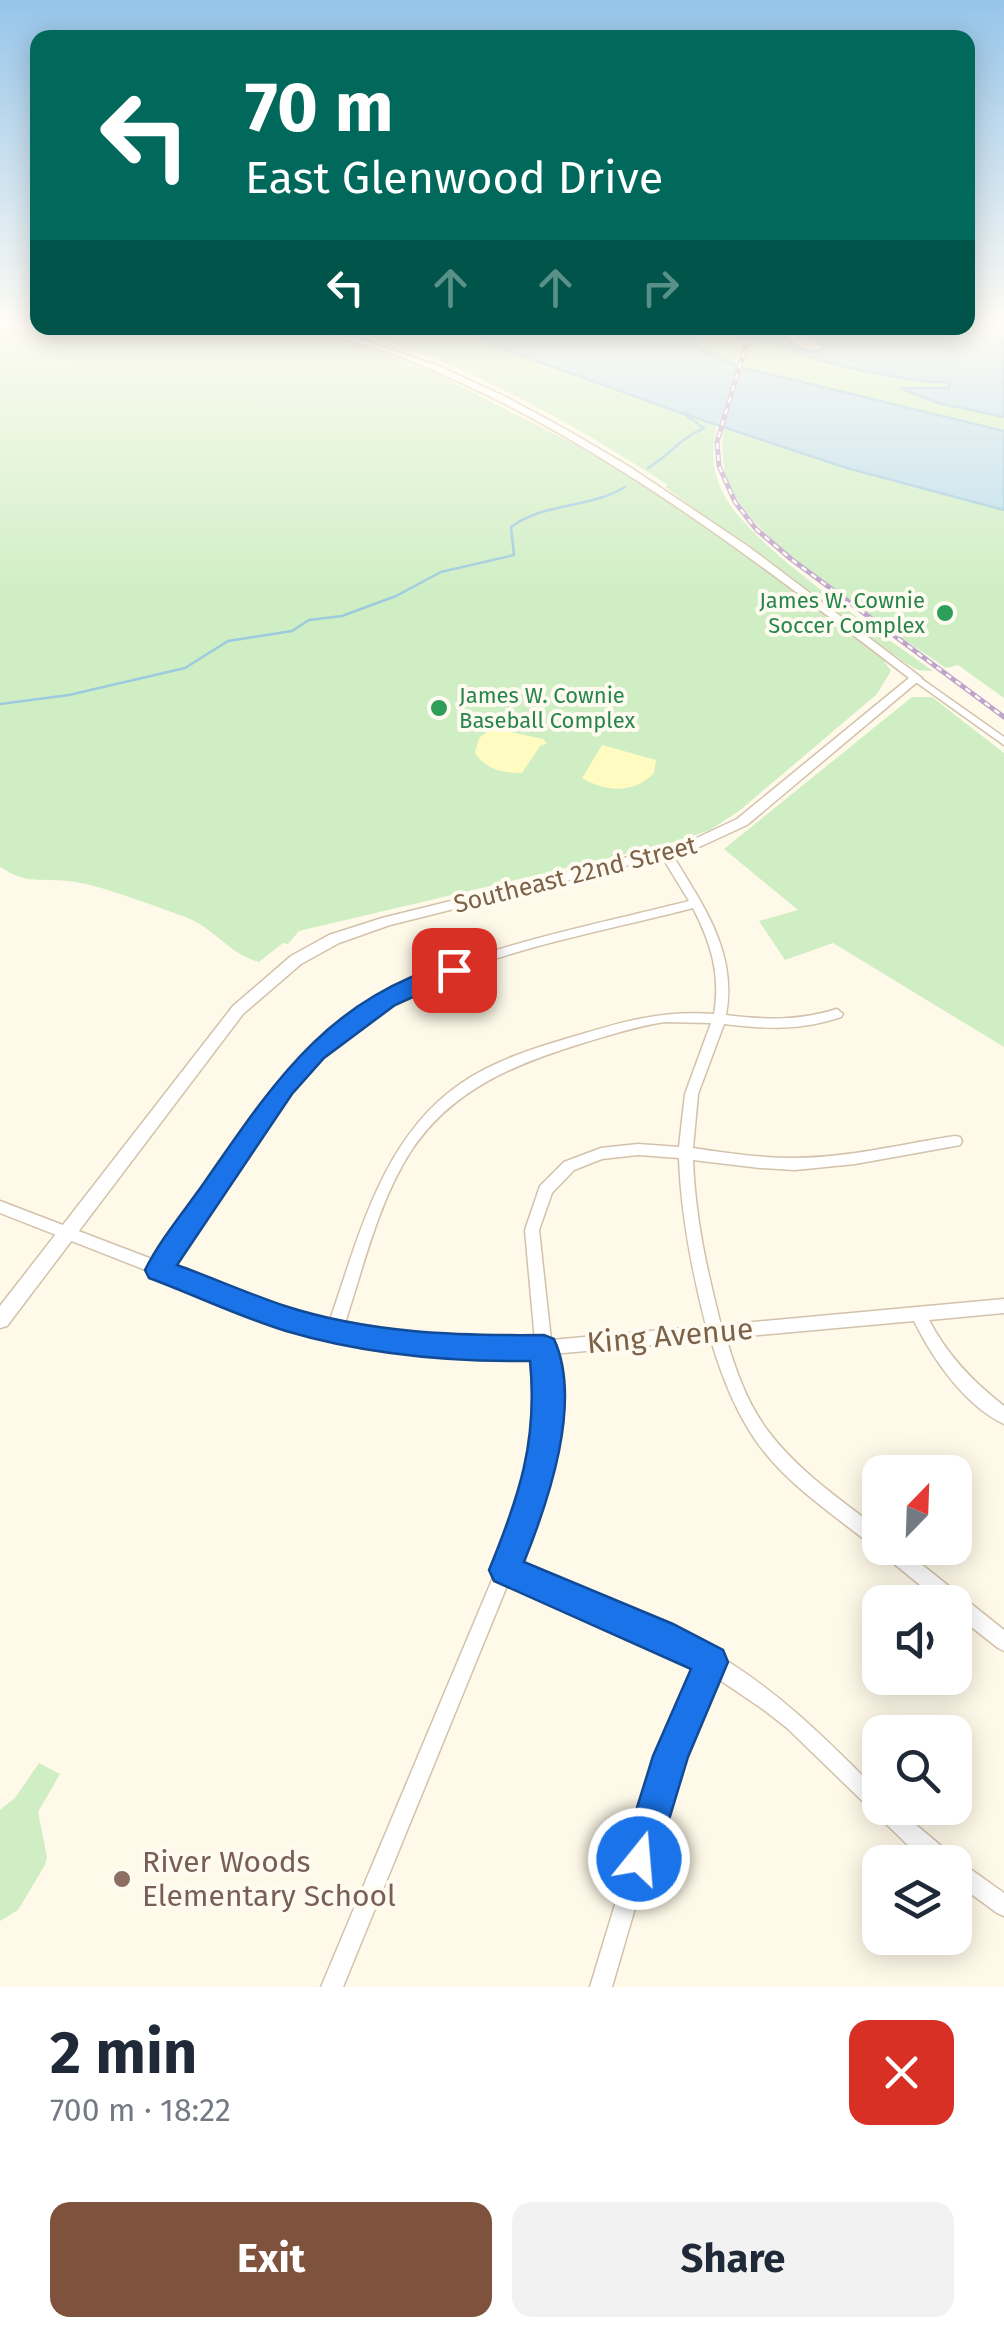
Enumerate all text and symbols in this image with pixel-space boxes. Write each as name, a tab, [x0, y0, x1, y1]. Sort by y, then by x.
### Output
text: 70 m	[245, 66, 394, 150]
icon: left	[80, 70, 210, 200]
text: East Glenwood Drive	[245, 151, 663, 205]
icon: left	[318, 260, 373, 315]
icon: ahead	[423, 260, 478, 315]
icon: ahead	[528, 260, 583, 315]
icon: right	[633, 260, 688, 315]
place label: James W. Cownie Soccer Complex	[759, 587, 925, 639]
marker: James W. Cownie Soccer Complex	[934, 602, 956, 624]
place label: James W. Cownie Baseball Complex	[459, 682, 635, 734]
marker: James W. Cownie Baseball Complex	[428, 697, 450, 719]
street label: Southeast 22nd Street	[451, 830, 701, 920]
pin	[412, 928, 497, 1013]
icon: arrive	[427, 943, 482, 998]
street label: King Avenue	[585, 1311, 755, 1361]
north arrow	[862, 1455, 972, 1565]
map controls	[862, 1455, 972, 1955]
button: sound	[862, 1585, 972, 1695]
button: search	[862, 1715, 972, 1825]
position arrow	[587, 1807, 691, 1911]
place label: River Woods Elementary School	[142, 1844, 396, 1914]
button: layers	[862, 1845, 972, 1955]
marker: River Woods Elementary School	[111, 1868, 133, 1890]
text: 2 min	[50, 2017, 197, 2089]
button: close	[849, 2020, 954, 2125]
text: 700 m · 18:22	[50, 2091, 231, 2129]
button: Exit	[50, 2202, 492, 2317]
button: Share	[512, 2202, 954, 2317]

